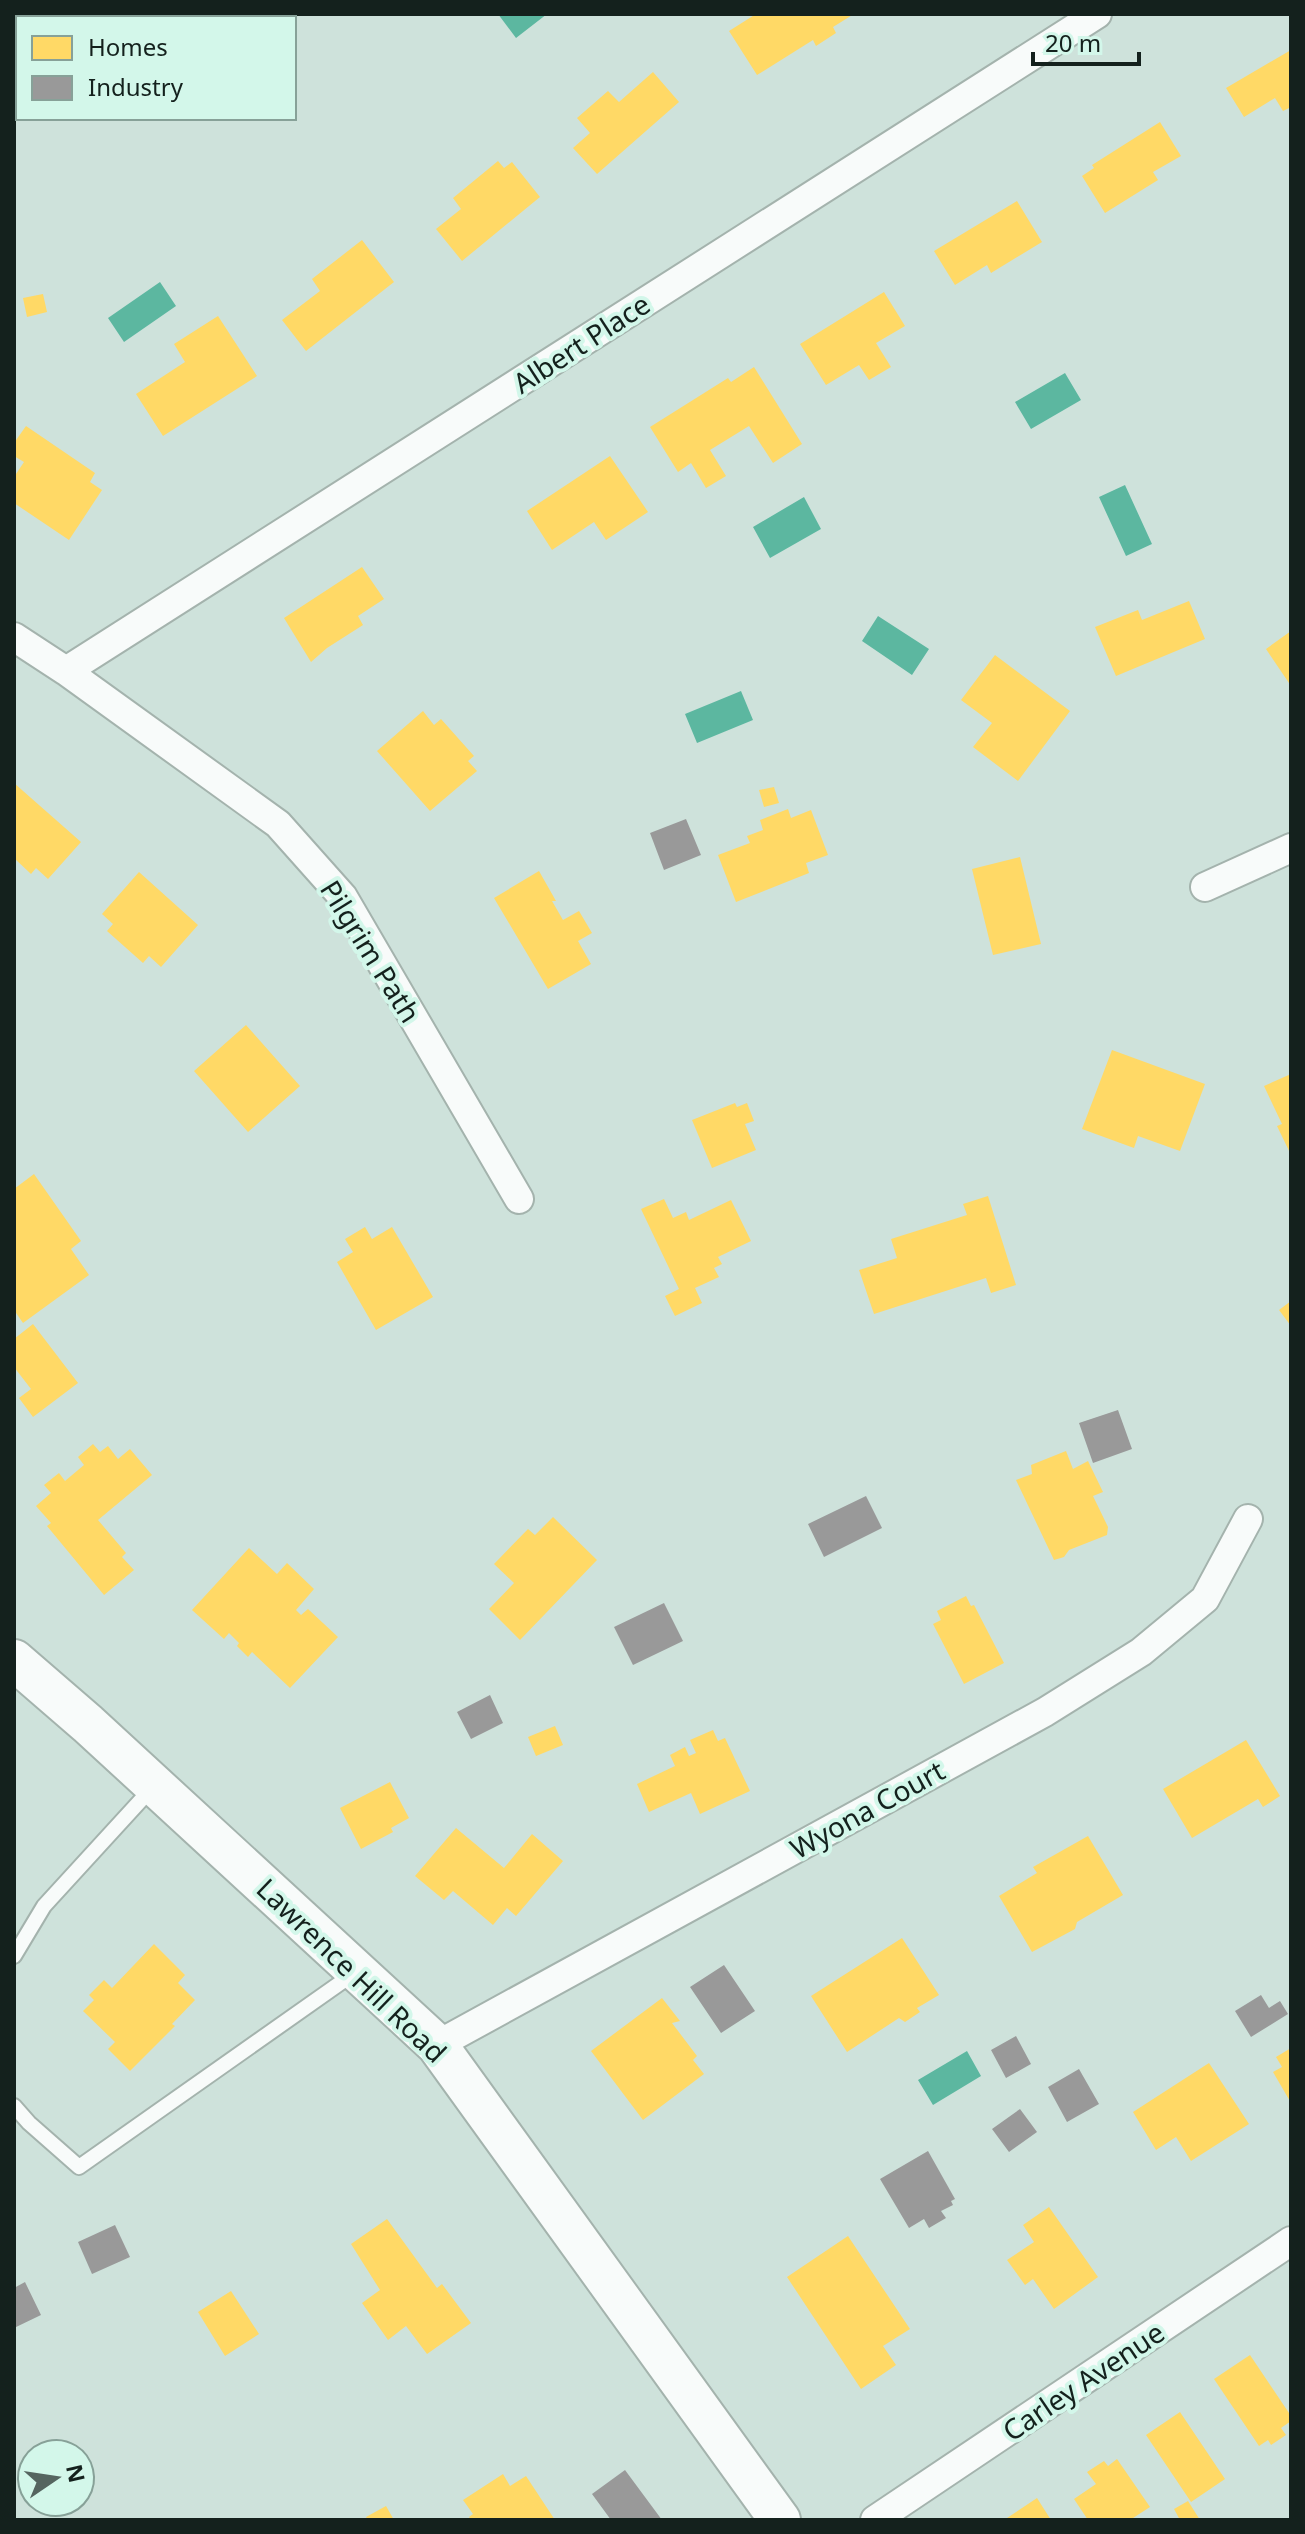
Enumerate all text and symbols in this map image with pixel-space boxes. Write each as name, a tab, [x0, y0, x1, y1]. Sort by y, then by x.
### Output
legend	[16, 16, 296, 120]
scale bar	[1033, 16, 1139, 66]
text: 20 m	[1045, 26, 1101, 59]
text: Homes	[88, 30, 168, 63]
text: Industry	[88, 70, 184, 103]
street label: Albert Place	[505, 285, 657, 401]
street label: Pilgrim Path	[312, 873, 430, 1029]
street label: Wyona Court	[783, 1751, 951, 1867]
street label: Lawrence Hill Road	[249, 1870, 455, 2070]
street label: Carley Avenue	[995, 2313, 1171, 2449]
north arrow	[16, 2438, 96, 2518]
text: N	[60, 2461, 93, 2485]

